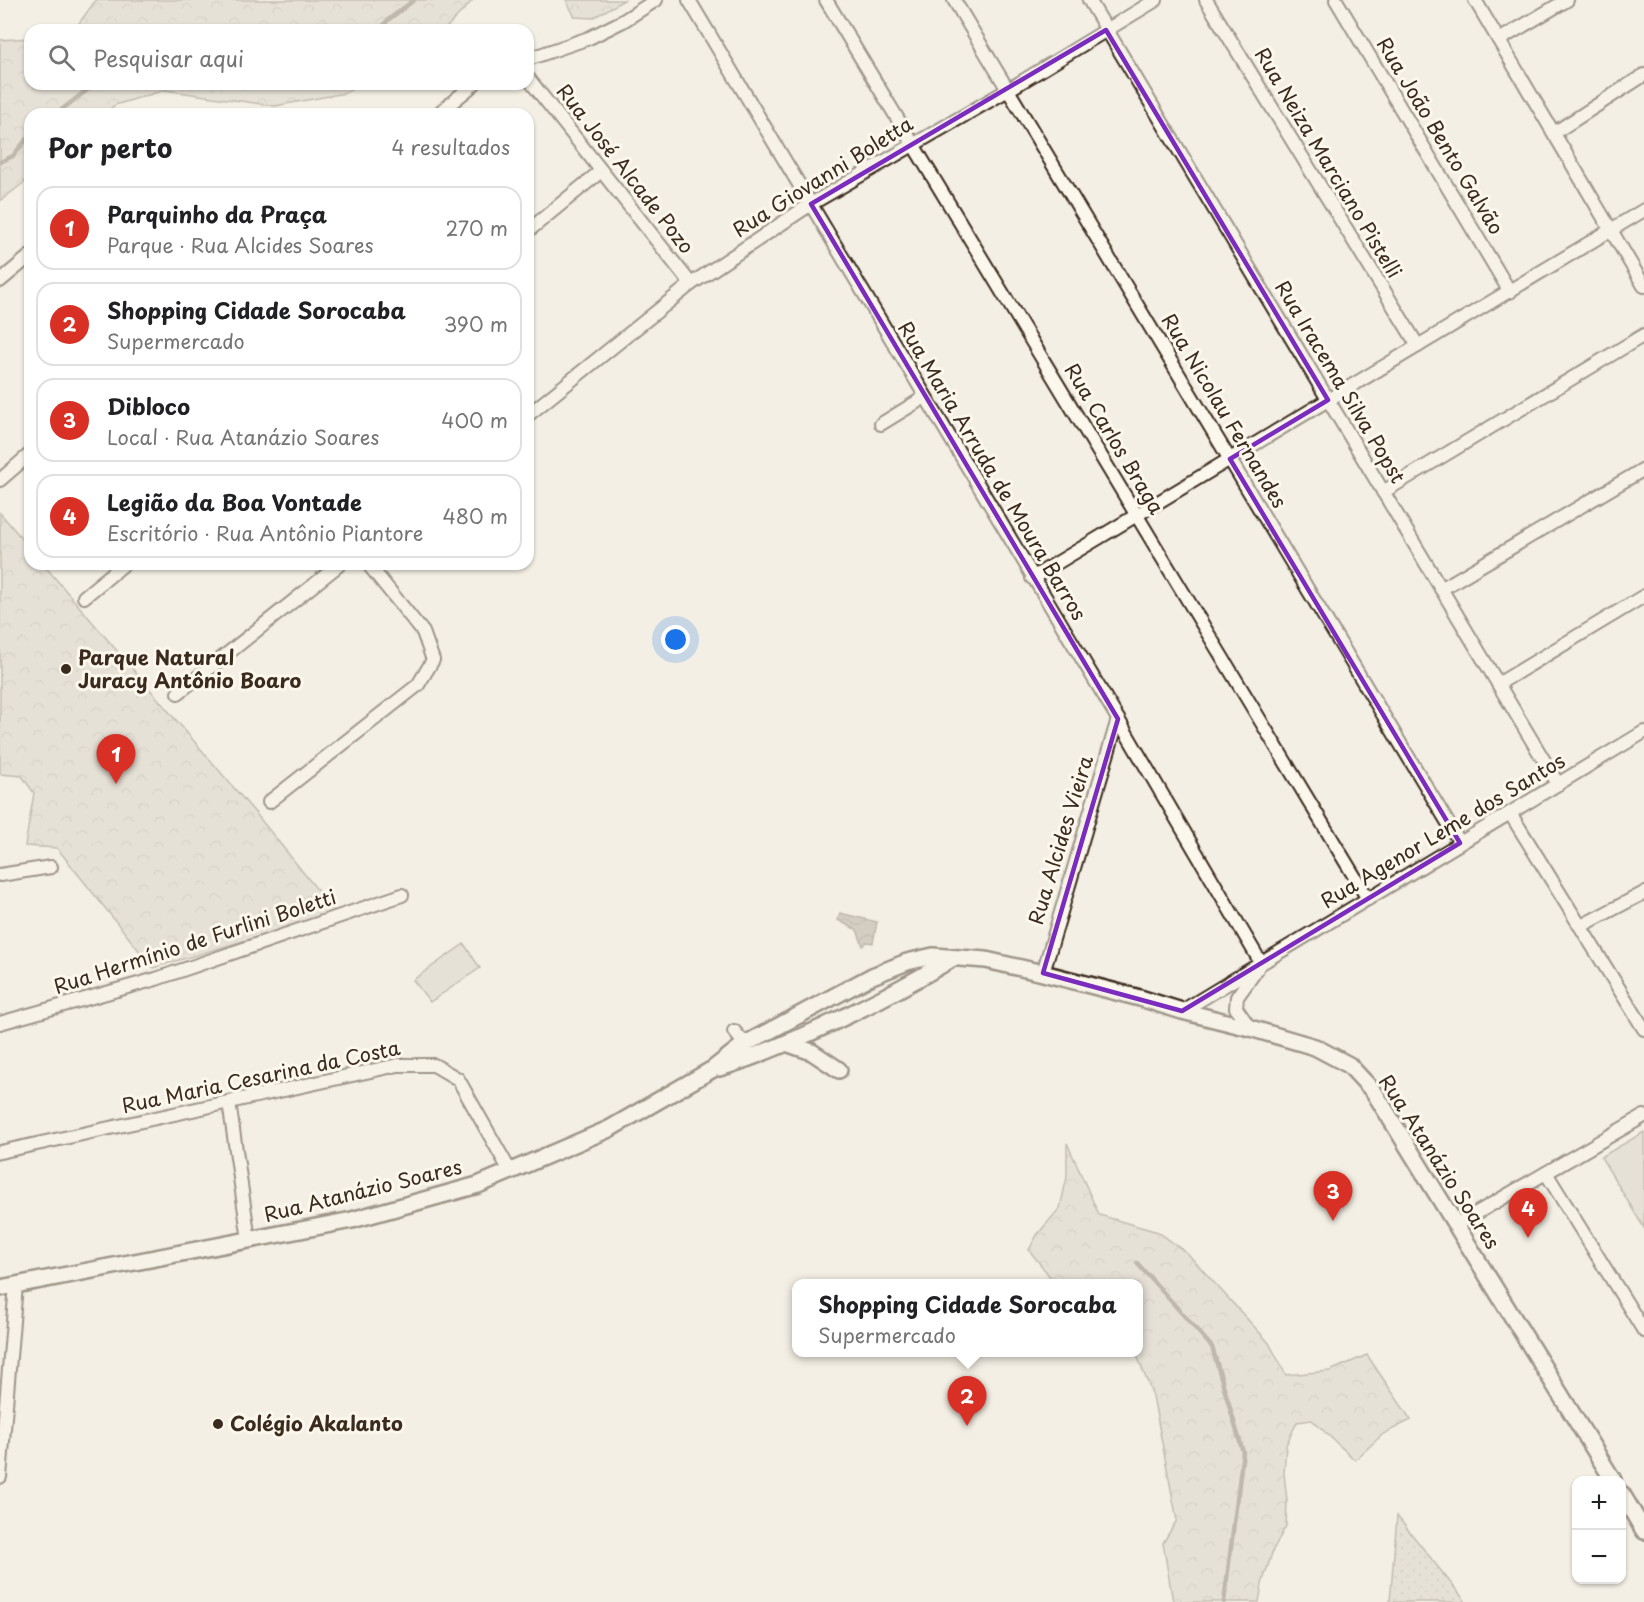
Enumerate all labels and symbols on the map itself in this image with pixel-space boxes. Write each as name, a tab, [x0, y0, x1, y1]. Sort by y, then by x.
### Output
street label: Rua João Bento Galvão	[1370, 31, 1512, 240]
street label: Rua Neiza Marciano Pistelli	[1248, 41, 1410, 284]
street label: Rua José Alcade Pozo	[550, 77, 702, 260]
street label: Rua Giovanni Boletta	[727, 108, 919, 244]
street label: Rua Iracema Silva Popst	[1268, 274, 1413, 489]
street label: Rua Nicolau Fernandes	[1155, 308, 1295, 513]
street label: Rua Maria Arruda de Moura Barros	[891, 315, 1094, 626]
street label: Rua Carlos Braga	[1058, 357, 1172, 520]
your location	[661, 625, 690, 654]
place label: Parque Natural Juracy Antônio Boaro	[78, 642, 301, 695]
marker: Parque Natural Juracy Antônio Boaro	[59, 662, 73, 676]
pin: 1	[96, 734, 136, 784]
street label: Rua Agenor Leme dos Santos	[1315, 745, 1570, 915]
street label: Rua Alcides Vieira	[1020, 751, 1100, 928]
street label: Rua Hermínio de Furlini Boletti	[50, 881, 340, 1001]
street label: Rua Maria Cesarina da Costa	[119, 1032, 403, 1120]
street label: Rua Atanázio Soares	[1372, 1068, 1508, 1255]
street label: Rua Atanázio Soares	[261, 1151, 465, 1229]
pin: 3	[1314, 1172, 1352, 1221]
pin: 4	[1508, 1188, 1547, 1238]
pin: 2	[948, 1376, 986, 1426]
place label: Colégio Akalanto	[230, 1408, 403, 1438]
marker: Colégio Akalanto	[211, 1417, 225, 1431]

